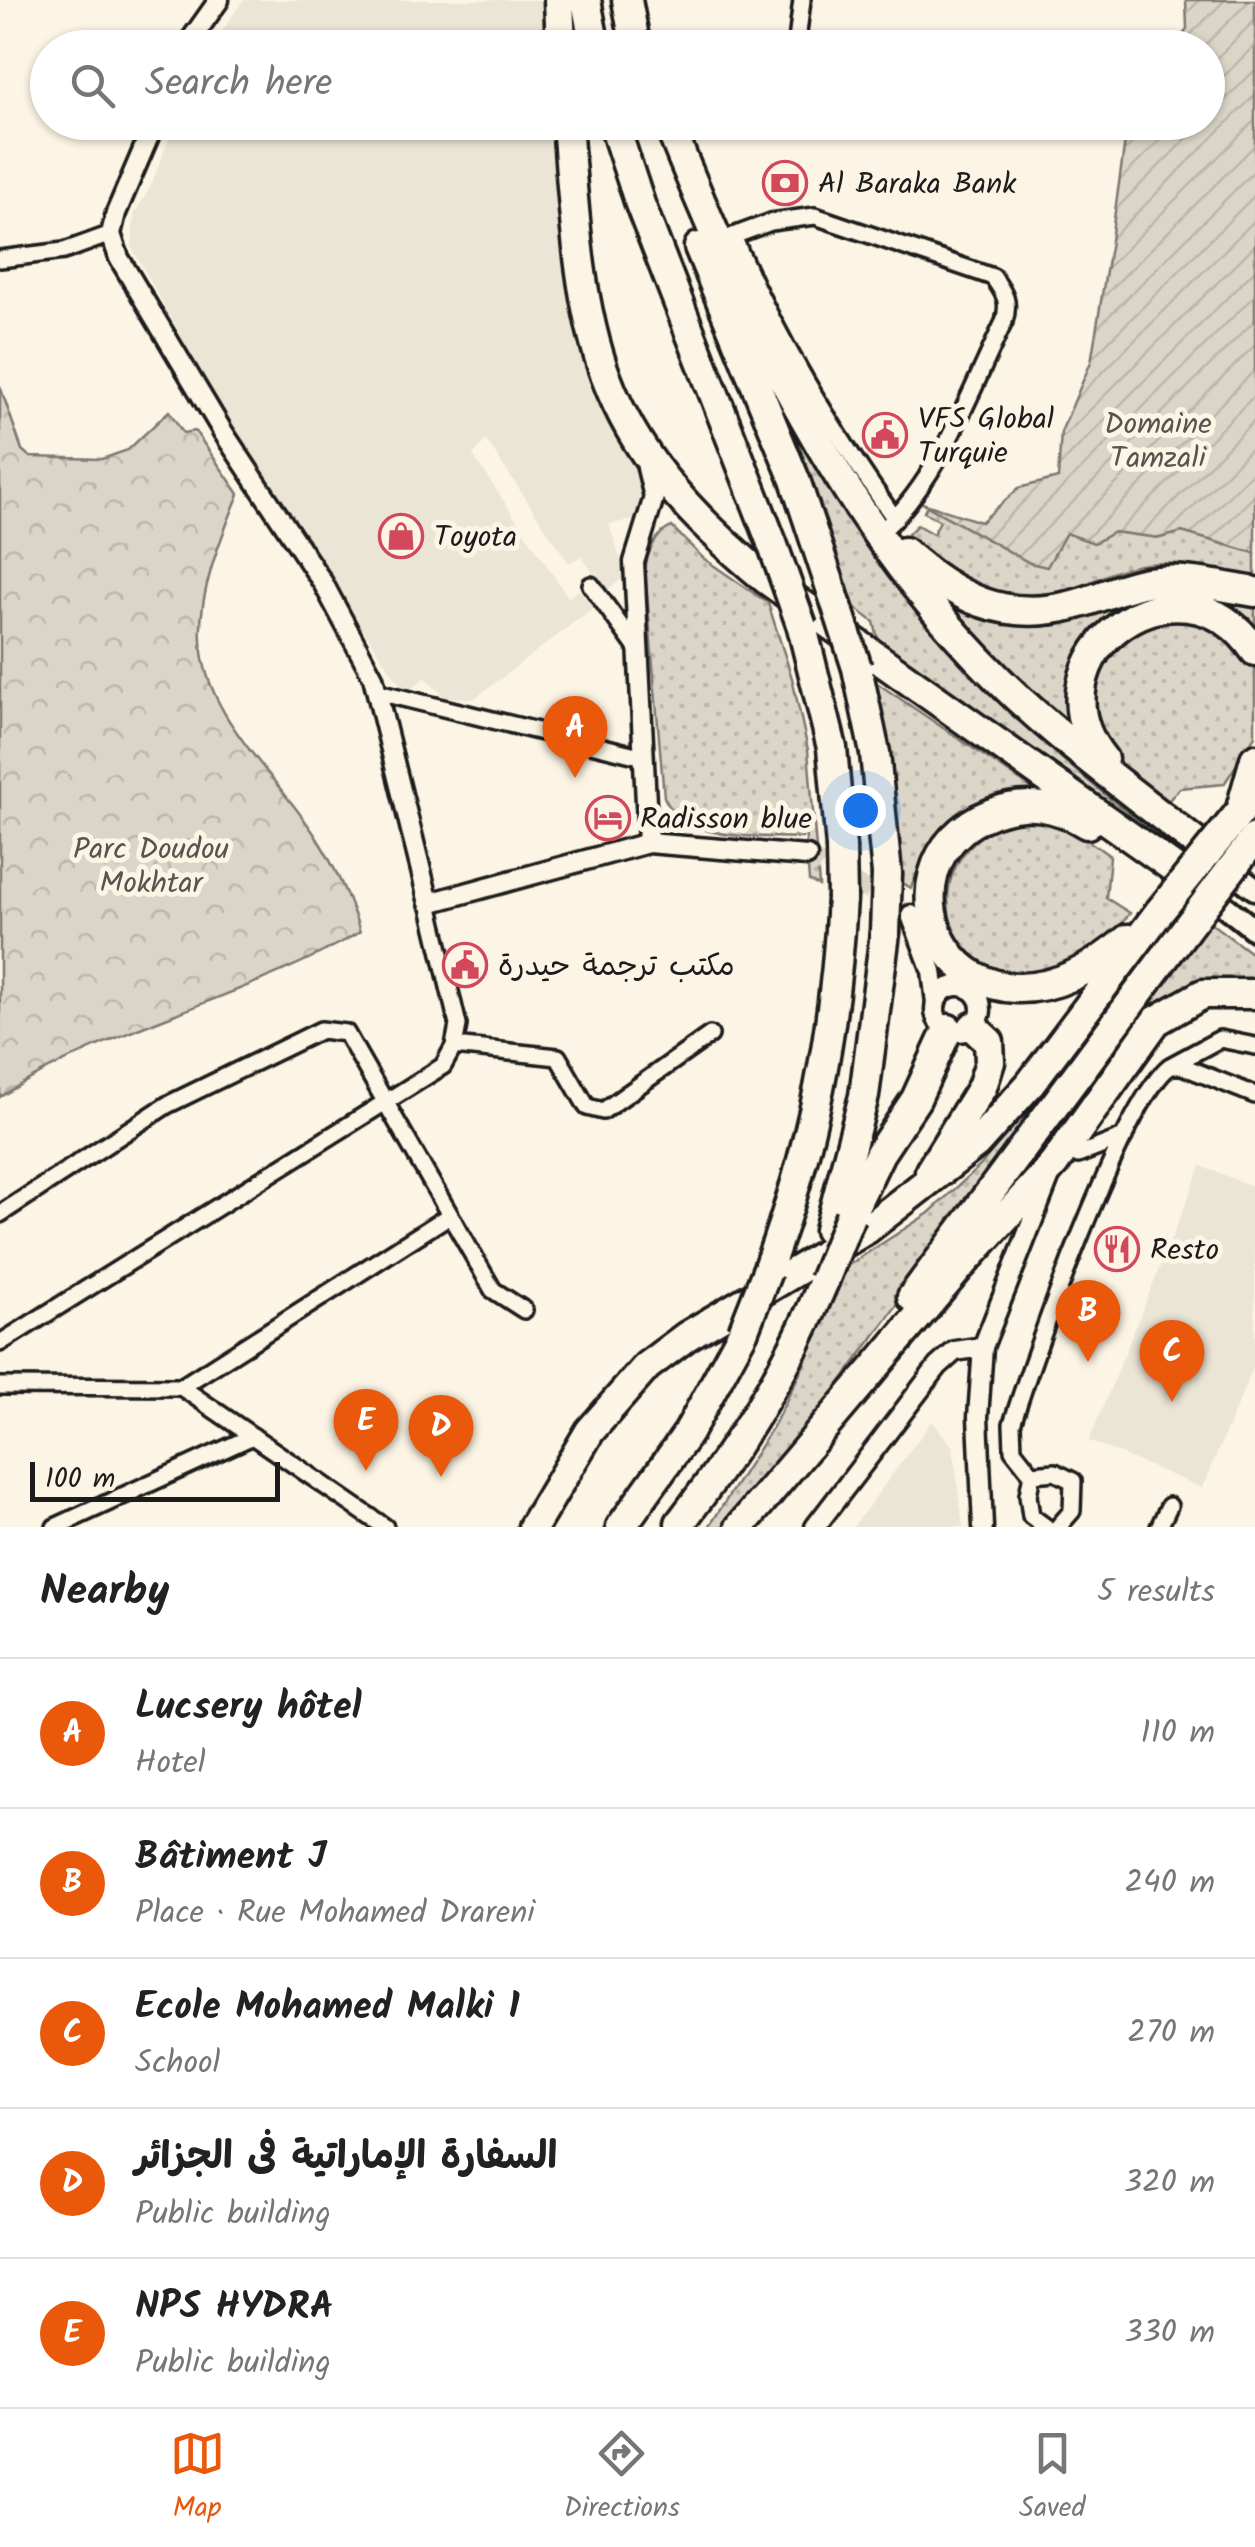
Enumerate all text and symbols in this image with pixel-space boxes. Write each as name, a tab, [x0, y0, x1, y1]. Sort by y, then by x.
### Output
search box	[30, 30, 1225, 140]
text: Search here	[145, 55, 332, 115]
icon: search	[65, 58, 120, 113]
bank icon: Al Baraka Bank	[762, 160, 808, 206]
place label: Al Baraka Bank	[818, 161, 1017, 209]
place label: VFS Global Turquie	[918, 396, 1054, 478]
park label: Domaine Tamzali	[1104, 401, 1212, 483]
public building icon: VFS Global Turquie	[862, 412, 908, 458]
shop icon: Toyota	[378, 513, 424, 559]
place label: Toyota	[434, 514, 517, 562]
pin: A	[542, 696, 608, 778]
your location	[835, 785, 886, 836]
hotel icon: Radisson blue	[585, 795, 631, 841]
place label: Radisson blue	[640, 796, 812, 844]
park label: Parc Doudou Mokhtar	[73, 826, 229, 908]
public building icon: مكتب ترجمة حيدرة	[442, 942, 488, 988]
place label: مكتب ترجمة حيدرة	[498, 943, 735, 991]
restaurant icon: Resto	[1094, 1226, 1140, 1272]
place label: Resto	[1150, 1227, 1219, 1275]
pin: B	[1056, 1280, 1120, 1362]
pin: C	[1140, 1320, 1204, 1402]
pin: E	[334, 1388, 398, 1471]
pin: D	[408, 1394, 474, 1477]
scale bar	[30, 1457, 280, 1502]
text: 100 m	[45, 1457, 115, 1502]
text: Nearby	[40, 1559, 169, 1626]
text: 5 results	[1097, 1567, 1215, 1618]
text: Lucsery hôtel	[135, 1678, 362, 1738]
text: A	[62, 1708, 83, 1759]
text: 110 m	[1141, 1708, 1215, 1759]
text: Hotel	[135, 1738, 206, 1789]
text: Bâtiment J	[135, 1828, 326, 1888]
text: B	[63, 1858, 82, 1909]
text: 240 m	[1124, 1858, 1215, 1909]
text: Place · Rue Mohamed Drareni	[135, 1888, 535, 1939]
text: Ecole Mohamed Malki 1	[135, 1978, 520, 2038]
text: C	[63, 2008, 82, 2059]
text: 270 m	[1127, 2008, 1215, 2059]
text: School	[135, 2038, 220, 2089]
text: السفارة الإماراتية فى الجزائر	[135, 2128, 557, 2188]
text: D	[62, 2158, 83, 2209]
text: 320 m	[1124, 2158, 1215, 2209]
text: Public building	[135, 2189, 331, 2240]
text: NPS HYDRA	[135, 2278, 334, 2338]
text: E	[64, 2308, 81, 2359]
text: 330 m	[1124, 2308, 1215, 2359]
text: Public building	[135, 2338, 331, 2389]
tab: Map	[170, 2426, 225, 2531]
tab: Directions	[564, 2426, 680, 2531]
tab: Saved	[1019, 2426, 1085, 2531]

